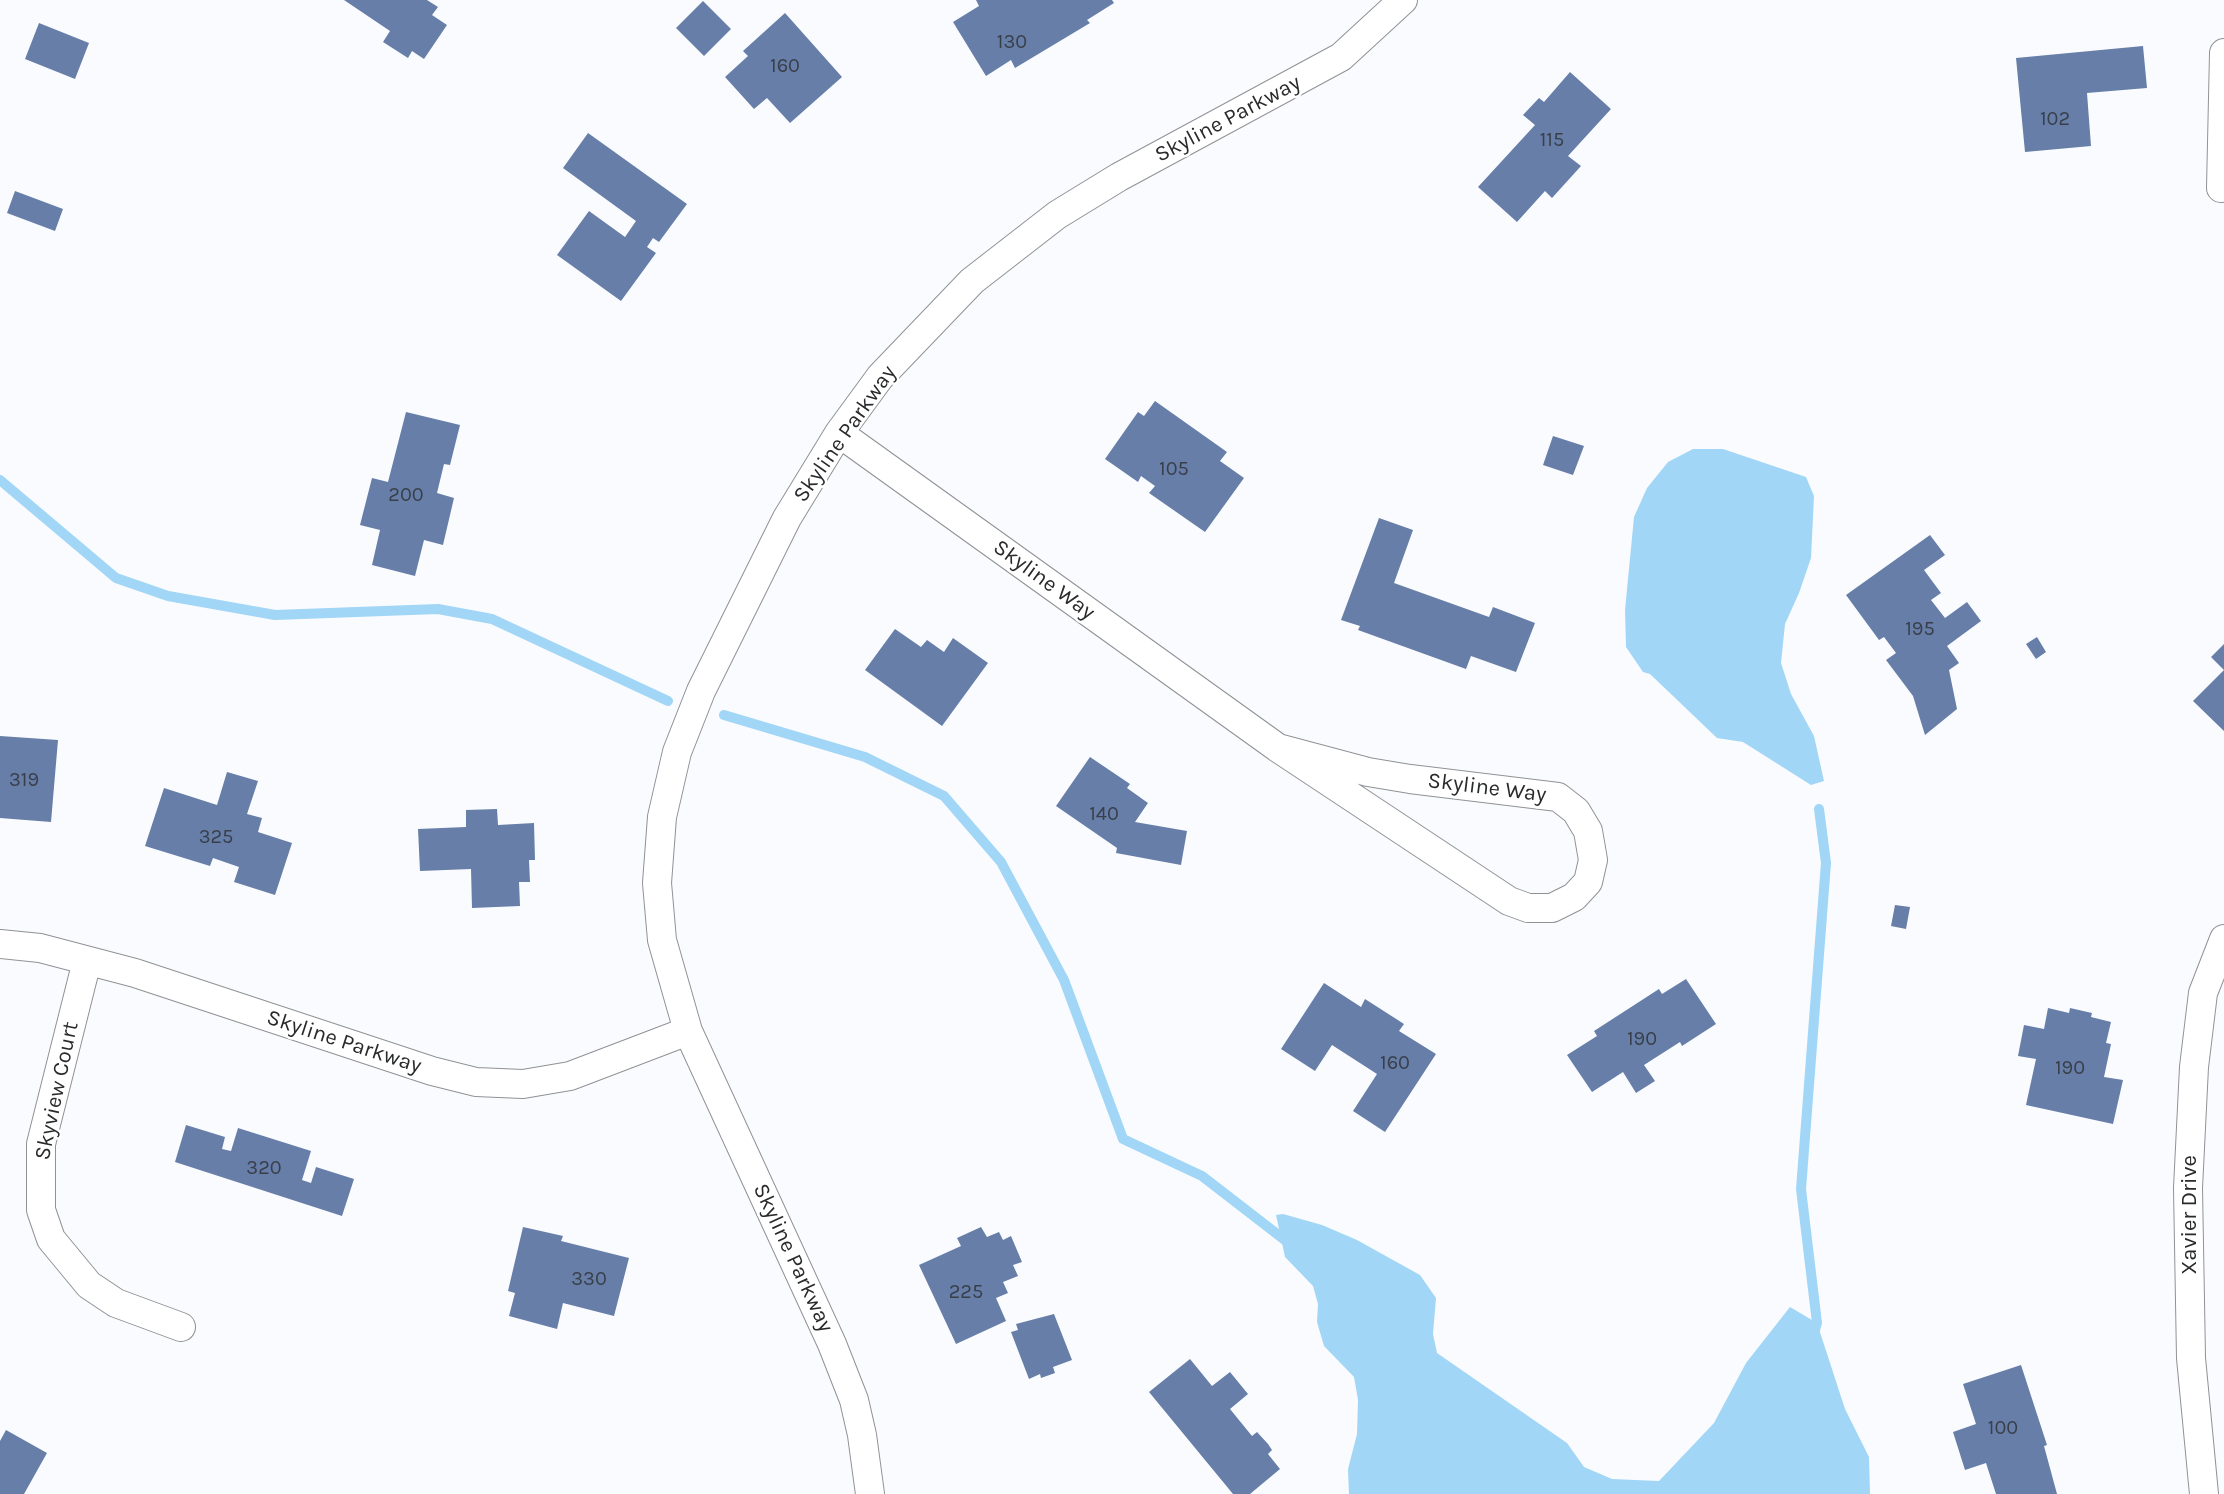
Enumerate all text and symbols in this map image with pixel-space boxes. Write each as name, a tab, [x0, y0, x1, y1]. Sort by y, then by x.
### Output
house number: 130	[997, 30, 1027, 54]
house number: 160	[770, 54, 800, 78]
street label: Skyline Parkway	[1151, 70, 1305, 168]
house number: 102	[2040, 107, 2070, 131]
house number: 115	[1540, 128, 1564, 152]
street label: Skyline Parkway	[788, 360, 902, 508]
house number: 105	[1159, 457, 1189, 481]
house number: 200	[388, 483, 424, 507]
street label: Skyline Way	[988, 534, 1100, 626]
house number: 195	[1905, 617, 1935, 641]
house number: 319	[9, 768, 39, 792]
street label: Skyline Way	[1426, 768, 1548, 808]
house number: 140	[1089, 802, 1119, 826]
house number: 325	[199, 825, 233, 849]
street label: Skyline Parkway	[263, 1005, 425, 1079]
street label: Skyview Court	[29, 1019, 85, 1163]
house number: 190	[1627, 1027, 1657, 1051]
house number: 160	[1380, 1051, 1410, 1075]
house number: 190	[2055, 1056, 2085, 1080]
street label: Xavier Drive	[2177, 1155, 2203, 1275]
house number: 320	[246, 1156, 282, 1180]
street label: Skyline Parkway	[747, 1179, 839, 1337]
house number: 330	[571, 1267, 607, 1291]
house number: 225	[949, 1280, 983, 1304]
house number: 100	[1988, 1416, 2018, 1440]

